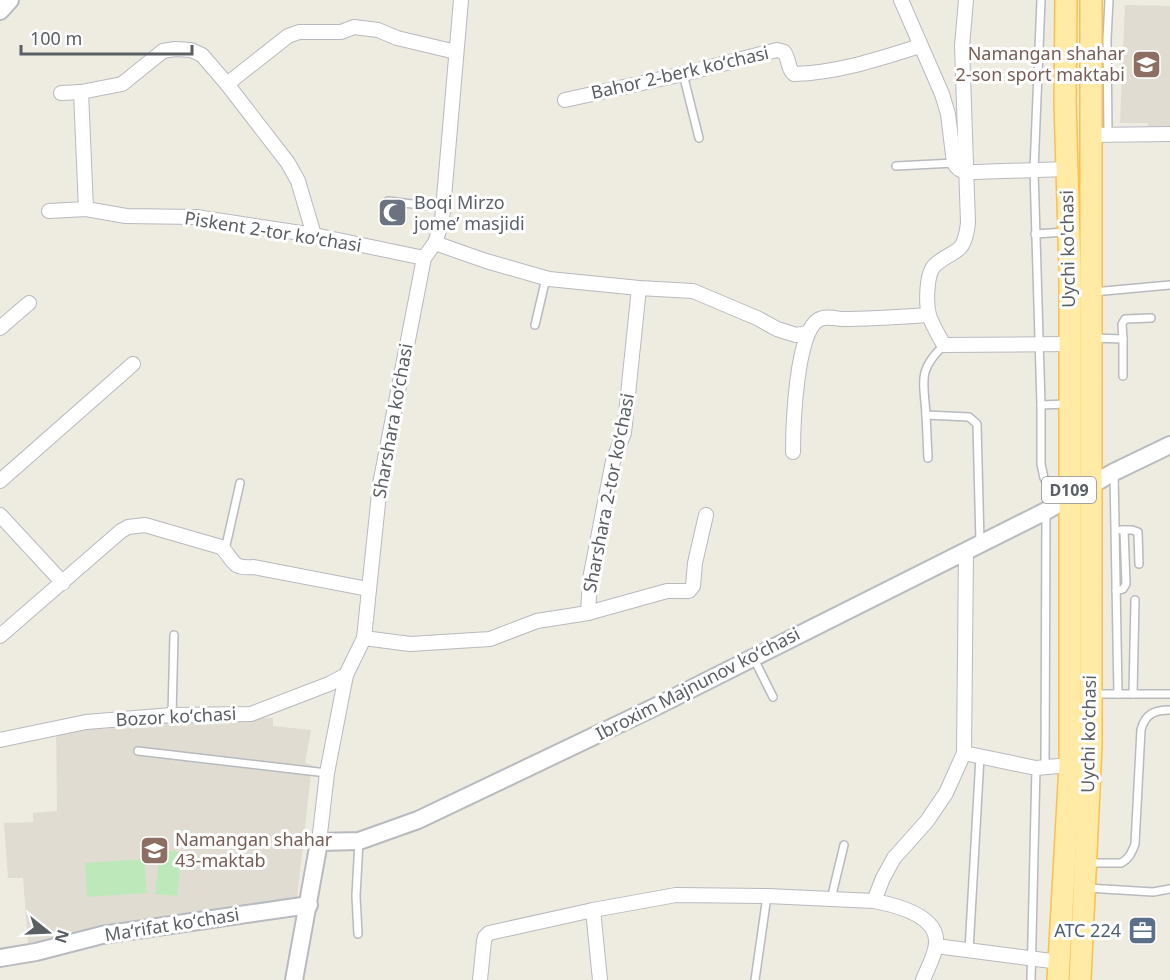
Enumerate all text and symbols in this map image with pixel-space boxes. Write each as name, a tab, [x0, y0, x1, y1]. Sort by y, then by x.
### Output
scale bar	[21, 18, 192, 56]
text: 100 m	[30, 26, 82, 50]
street label: Bahor 2-berk koʻchasi	[589, 40, 771, 104]
place label: Namangan shahar 2-son sport maktabi	[956, 41, 1126, 86]
school or university icon: Namangan shahar 2-son sport maktabi	[1130, 48, 1162, 80]
place label: Boqi Mirzo jome’ masjidi	[413, 190, 525, 235]
street label: Uychi ko'chasi	[1054, 190, 1080, 308]
mosque icon: Boqi Mirzo jome’ masjidi	[377, 197, 409, 229]
street label: Piskent 2-tor koʻchasi	[183, 205, 363, 257]
street label: Sharshara koʻchasi	[367, 341, 417, 500]
street label: Sharshara 2-tor koʻchasi	[577, 391, 639, 595]
road number: D109	[1042, 477, 1096, 503]
street label: Ibroxim Majnunov koʻchasi	[591, 621, 804, 745]
street label: Uychi ko'chasi	[1075, 675, 1101, 793]
street label: Bozor koʻchasi	[115, 701, 237, 731]
place label: Namangan shahar 43-maktab	[175, 827, 333, 872]
school or university icon: Namangan shahar 43-maktab	[138, 834, 170, 866]
north arrow	[18, 902, 78, 962]
street label: Maʻrifat koʻchasi	[103, 902, 241, 946]
office icon: ATC 224	[1126, 915, 1158, 947]
place label: ATC 224	[1054, 918, 1121, 942]
text: N	[50, 927, 75, 946]

